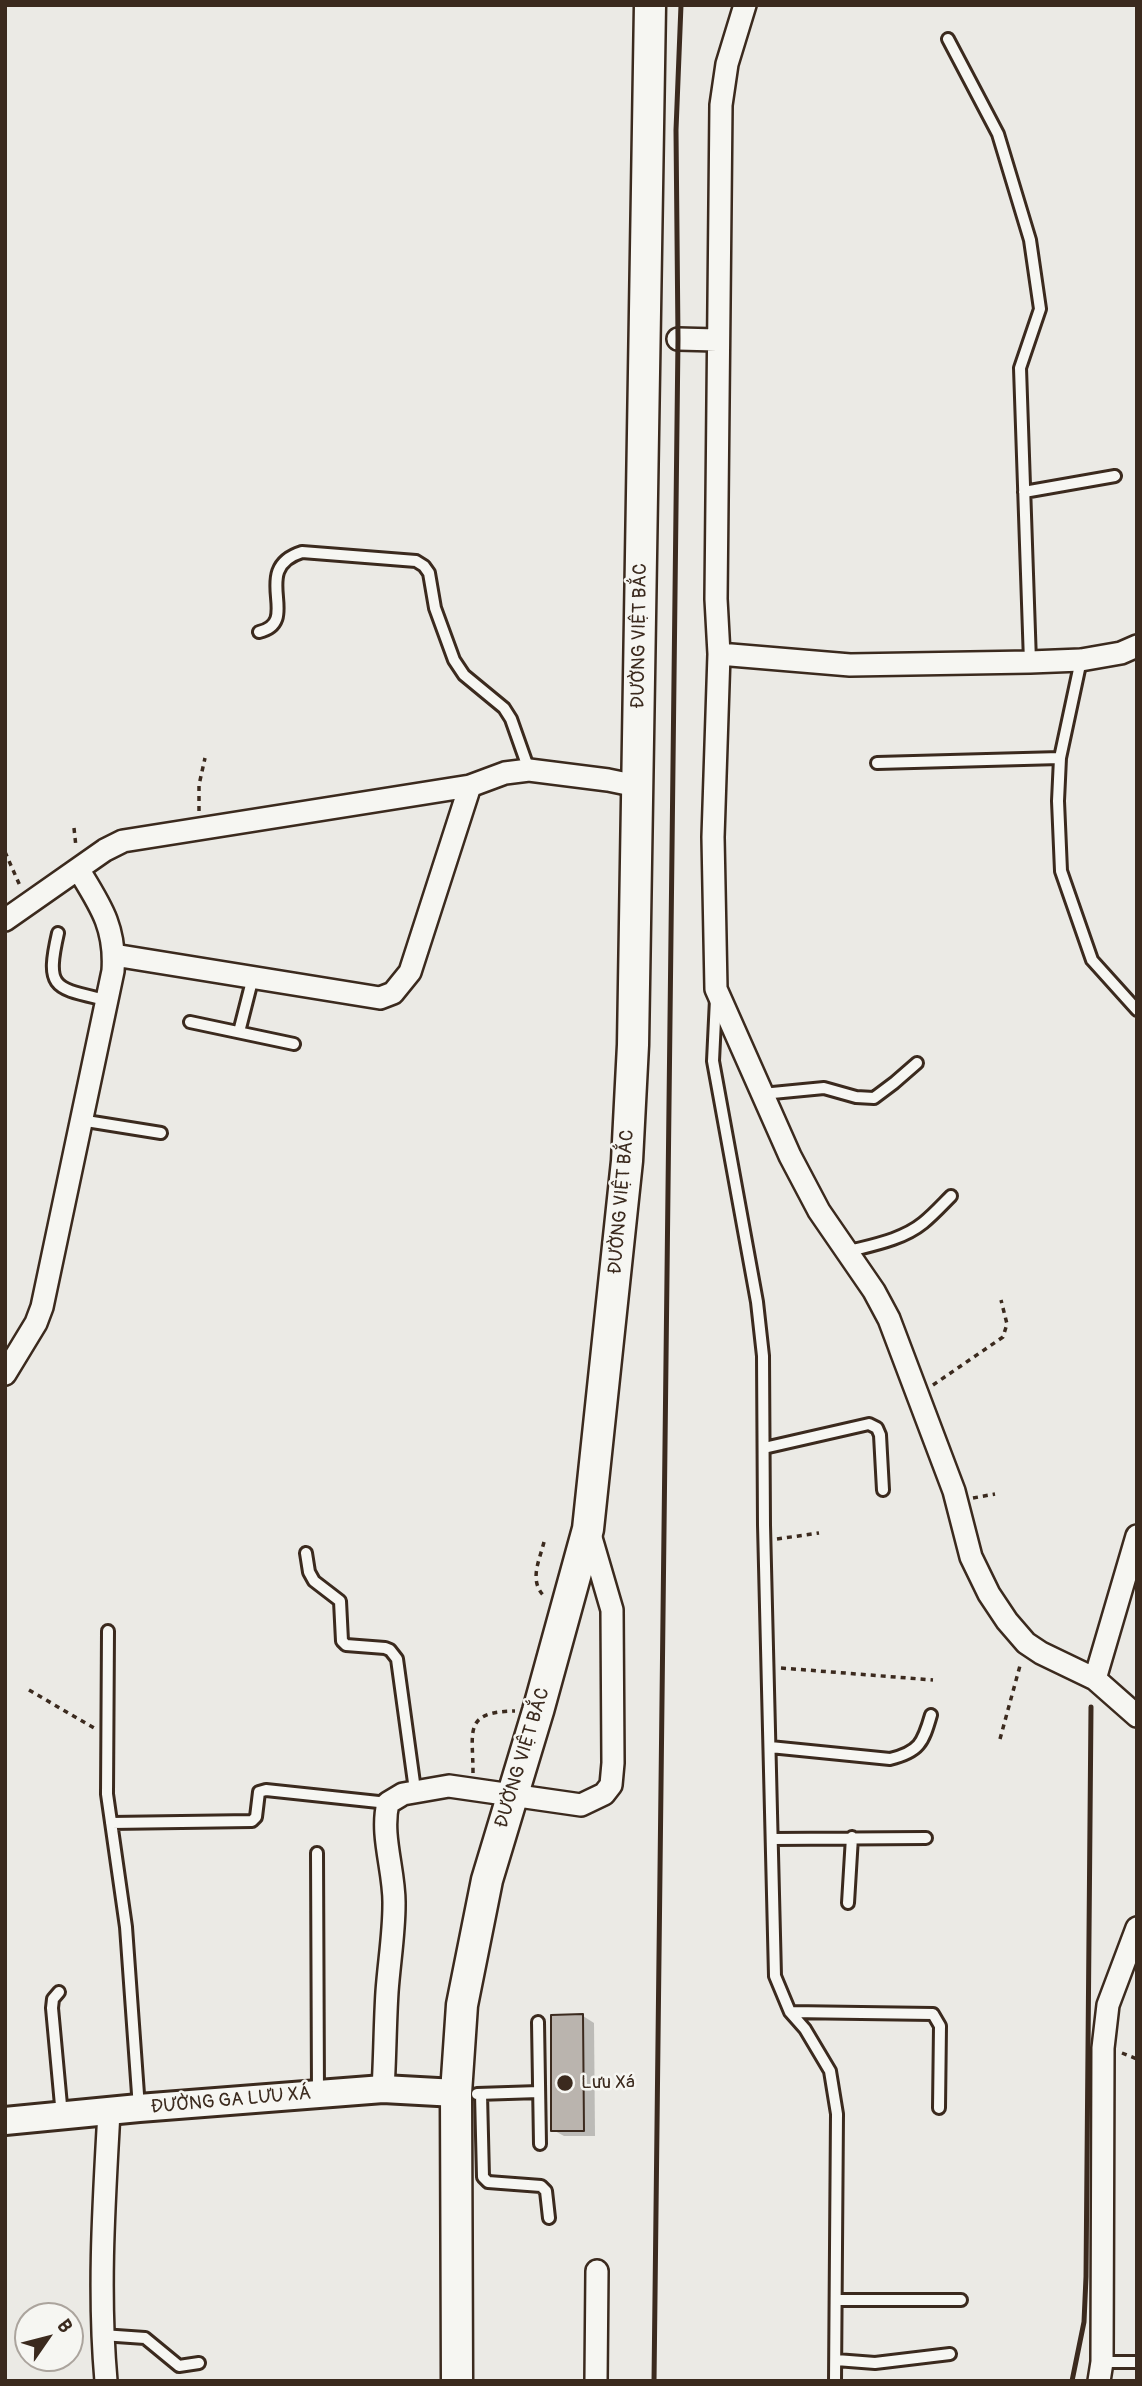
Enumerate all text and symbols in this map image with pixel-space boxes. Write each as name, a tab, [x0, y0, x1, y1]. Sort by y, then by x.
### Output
street label: ĐƯỜNG VIỆT BẮC	[627, 563, 653, 709]
street label: ĐƯỜNG VIỆT BẮC	[604, 1129, 640, 1275]
street label: ĐƯỜNG VIỆT BẮC	[491, 1685, 555, 1831]
place label: Lưu Xá	[581, 2072, 635, 2094]
marker: Lưu Xá	[555, 2073, 575, 2093]
street label: ĐƯỜNG GA LƯU XÁ	[150, 2083, 312, 2119]
north arrow	[14, 2302, 84, 2372]
text: B	[52, 2315, 77, 2337]

